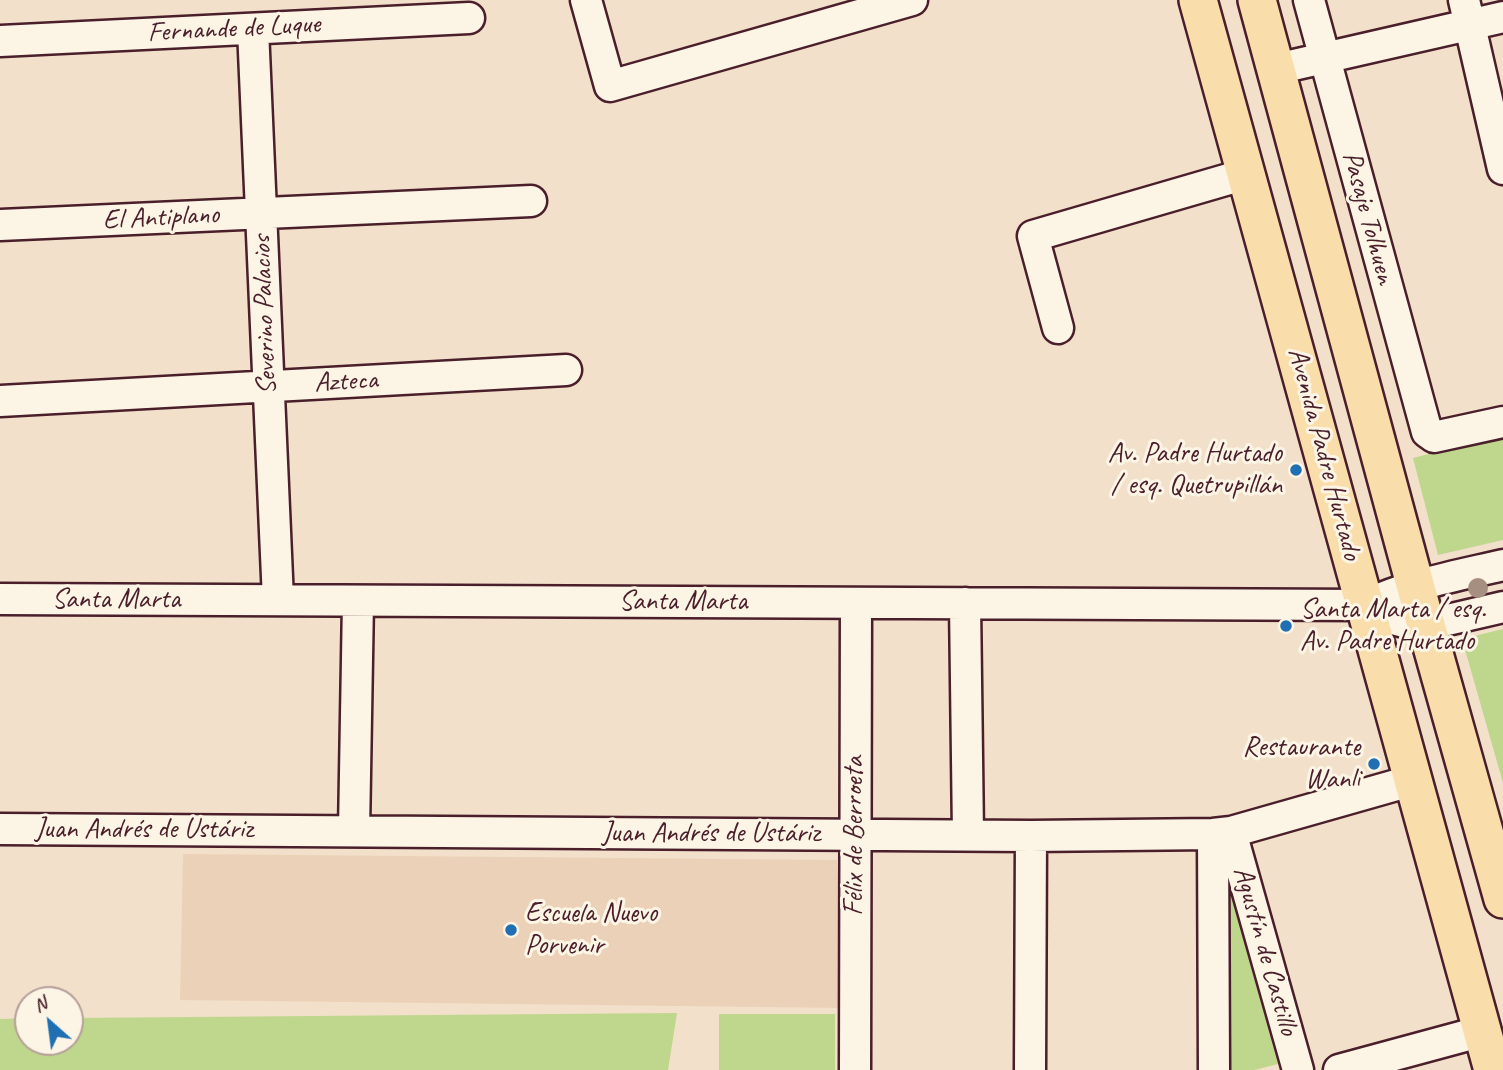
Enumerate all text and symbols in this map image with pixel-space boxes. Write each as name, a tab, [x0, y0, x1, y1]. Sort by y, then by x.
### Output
street label: Fernande de Luque	[147, 8, 321, 50]
street label: Pasaje Tolhuen	[1334, 148, 1402, 288]
street label: El Antiplano	[102, 198, 220, 238]
street label: Severino Palacios	[245, 235, 285, 395]
street label: Avenida Padre Hurtado	[1280, 344, 1368, 564]
street label: Azteca	[313, 364, 379, 400]
place label: Av. Padre Hurtado / esq. Quetrupillán	[1108, 437, 1282, 503]
marker: Av. Padre Hurtado / esq. Quetrupillán	[1288, 462, 1304, 478]
street label: Santa Marta	[52, 583, 180, 617]
street label: Santa Marta	[619, 585, 747, 619]
place label: Santa Marta / esq. Av. Padre Hurtado	[1300, 593, 1486, 659]
marker: Santa Marta / esq. Av. Padre Hurtado	[1278, 618, 1294, 634]
place label: Restaurante Wanli	[1242, 731, 1360, 797]
street label: Félix de Berroeta	[838, 756, 872, 916]
marker: Restaurante Wanli	[1366, 756, 1382, 772]
street label: Juan Andrés de Ustáriz	[35, 813, 253, 847]
street label: Juan Andrés de Ustáriz	[602, 817, 820, 851]
street label: Agustín de Castillo	[1225, 863, 1305, 1039]
place label: Escuela Nuevo Porvenir	[525, 897, 657, 963]
marker: Escuela Nuevo Porvenir	[503, 922, 519, 938]
north arrow	[14, 986, 84, 1056]
text: N	[29, 991, 51, 1018]

